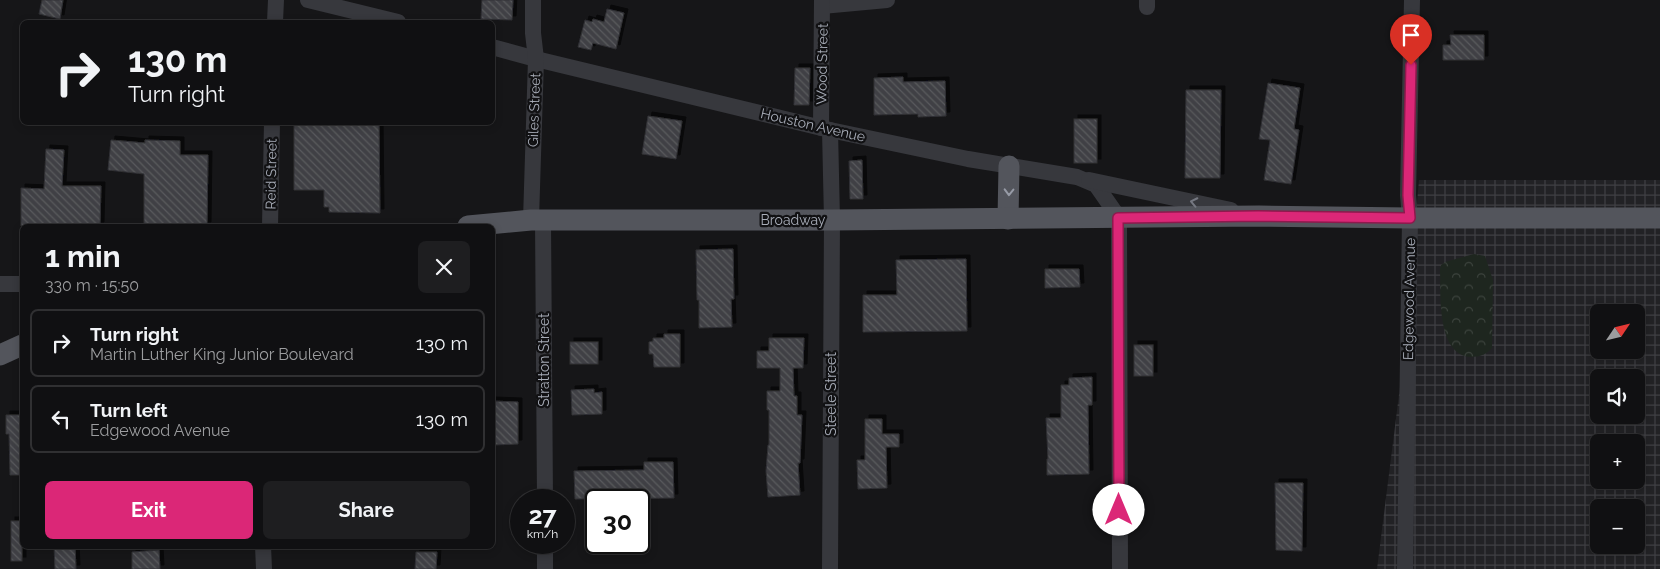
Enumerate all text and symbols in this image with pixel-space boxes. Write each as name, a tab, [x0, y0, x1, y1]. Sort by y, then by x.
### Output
pin	[1390, 14, 1432, 65]
icon: arrive	[1397, 21, 1425, 49]
street label: Wood Street	[813, 23, 831, 105]
text: 130 m	[128, 39, 227, 80]
icon: right	[45, 40, 110, 105]
street label: Giles Street	[525, 72, 543, 147]
text: Turn right	[128, 81, 225, 107]
street label: Houston Avenue	[759, 105, 867, 145]
street label: Reid Street	[262, 138, 280, 210]
one-way arrow	[1003, 189, 1014, 197]
one-way arrow	[1189, 197, 1198, 208]
street label: Broadway	[761, 212, 826, 228]
street label: Edgewood Avenue	[1400, 238, 1418, 360]
text: 1 min	[45, 239, 121, 274]
button: close	[418, 241, 470, 293]
text: 330 m · 15:50	[45, 276, 139, 295]
north arrow	[1590, 304, 1645, 359]
map controls	[1590, 304, 1645, 554]
street label: Stratton Street	[536, 313, 552, 407]
text: Turn right	[90, 323, 179, 345]
icon: right	[47, 329, 75, 357]
text: 130 m	[416, 332, 468, 354]
text: Martin Luther King Junior Boulevard	[90, 345, 354, 364]
street label: Steele Street	[823, 352, 839, 436]
button: sound	[1590, 369, 1645, 424]
text: Turn left	[90, 399, 167, 421]
icon: left	[47, 405, 75, 433]
text: 130 m	[416, 408, 468, 430]
text: Edgewood Avenue	[90, 421, 230, 440]
button: +	[1590, 434, 1645, 489]
button: Exit	[45, 481, 253, 539]
button: Share	[263, 481, 470, 539]
position arrow	[1092, 483, 1144, 535]
speed limit sign: 30	[585, 489, 650, 554]
button: −	[1590, 499, 1645, 554]
text: 27	[528, 500, 557, 530]
text: km/h	[527, 527, 558, 541]

